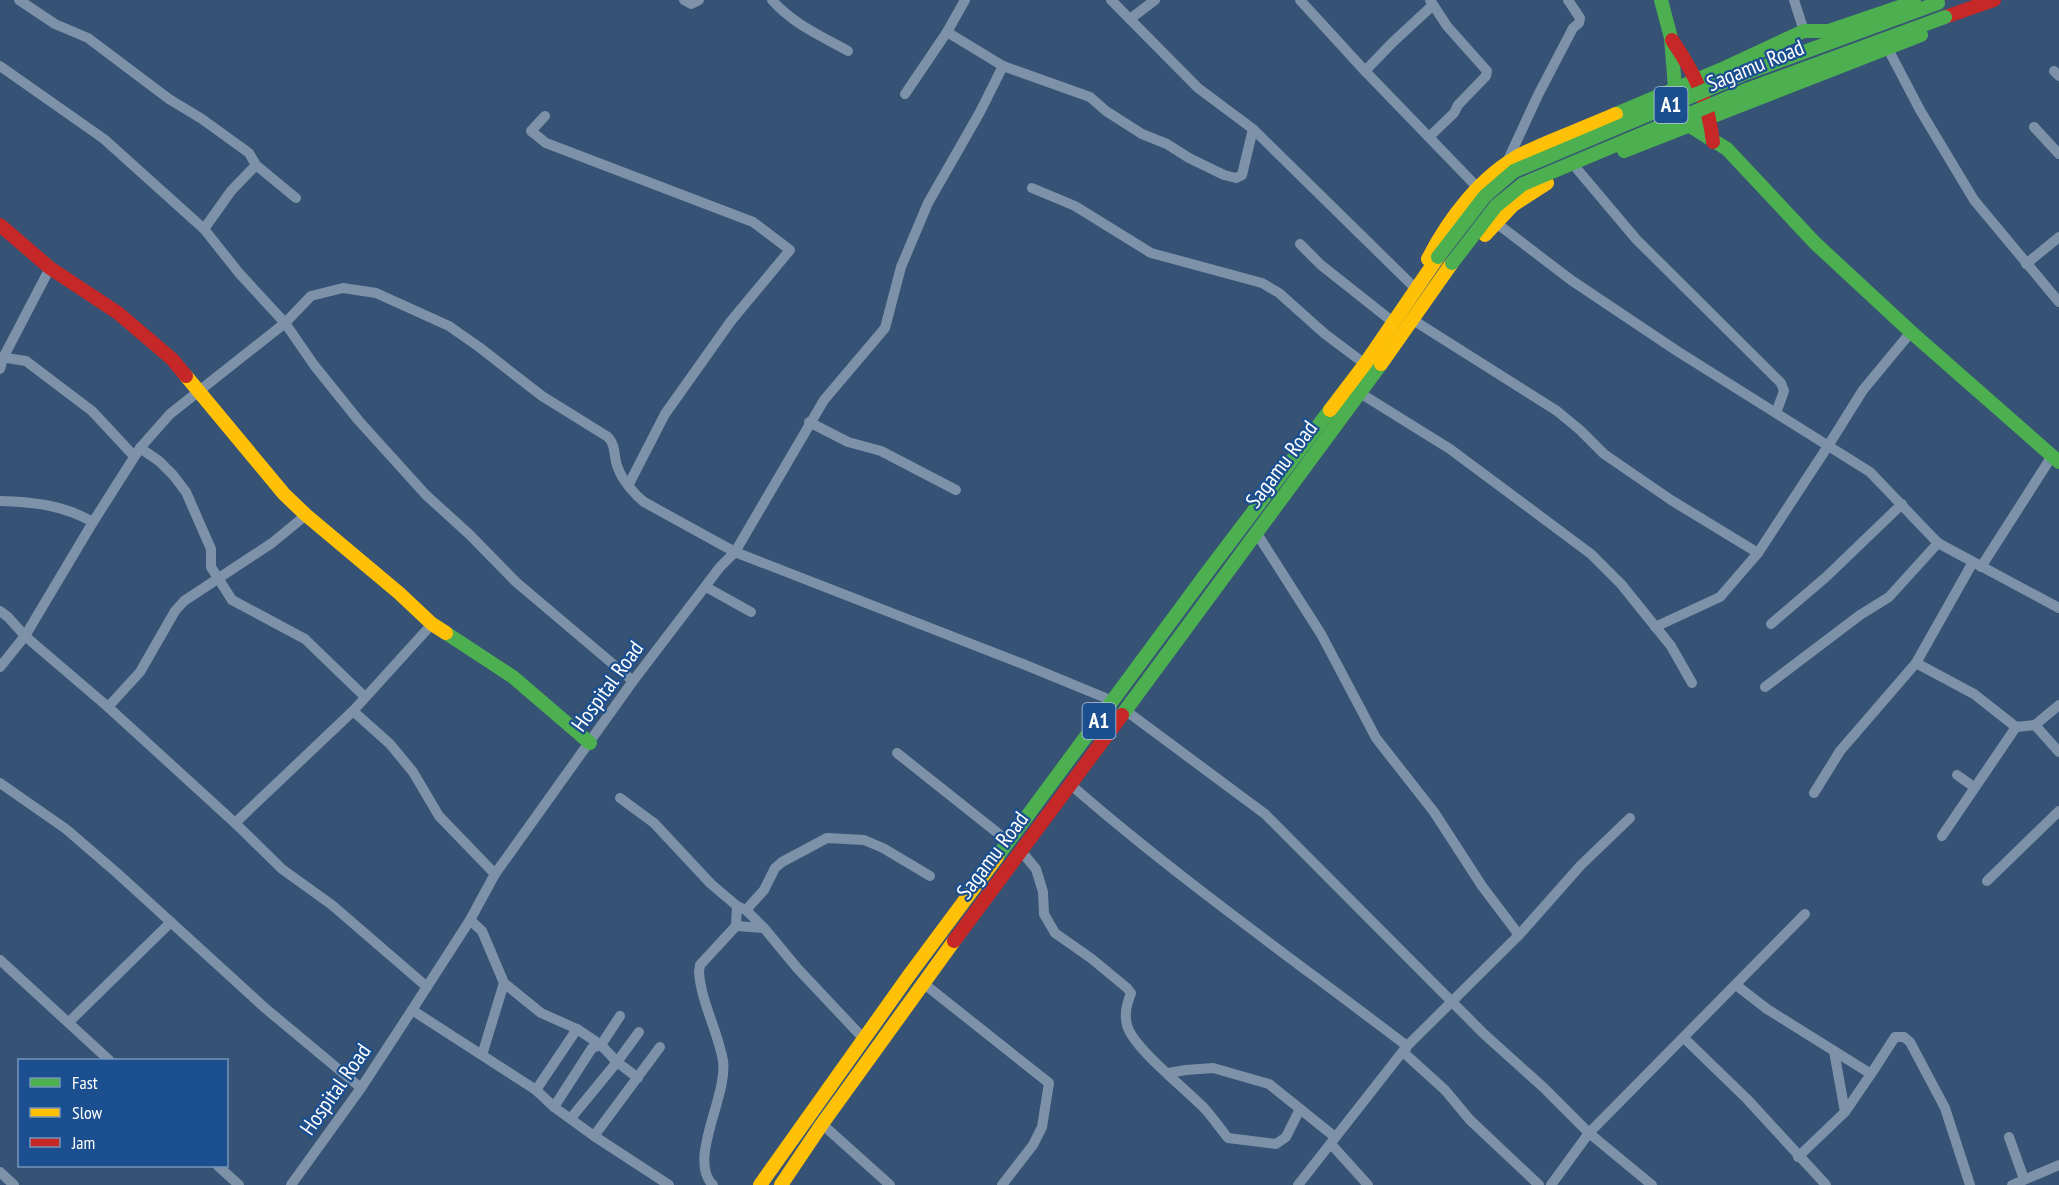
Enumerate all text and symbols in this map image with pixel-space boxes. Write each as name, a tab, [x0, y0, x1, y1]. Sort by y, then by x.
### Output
street label: Sagamu Road	[1702, 33, 1808, 97]
road number: A1	[1654, 87, 1688, 123]
street label: Sagamu Road	[1239, 415, 1323, 513]
street label: Hospital Road	[565, 635, 649, 737]
road number: A1	[1082, 703, 1116, 739]
street label: Sagamu Road	[950, 806, 1034, 904]
street label: Hospital Road	[293, 1038, 377, 1140]
legend	[18, 1059, 228, 1167]
text: Fast	[72, 1071, 98, 1094]
text: Slow	[72, 1101, 103, 1124]
text: Jam	[71, 1131, 95, 1154]

